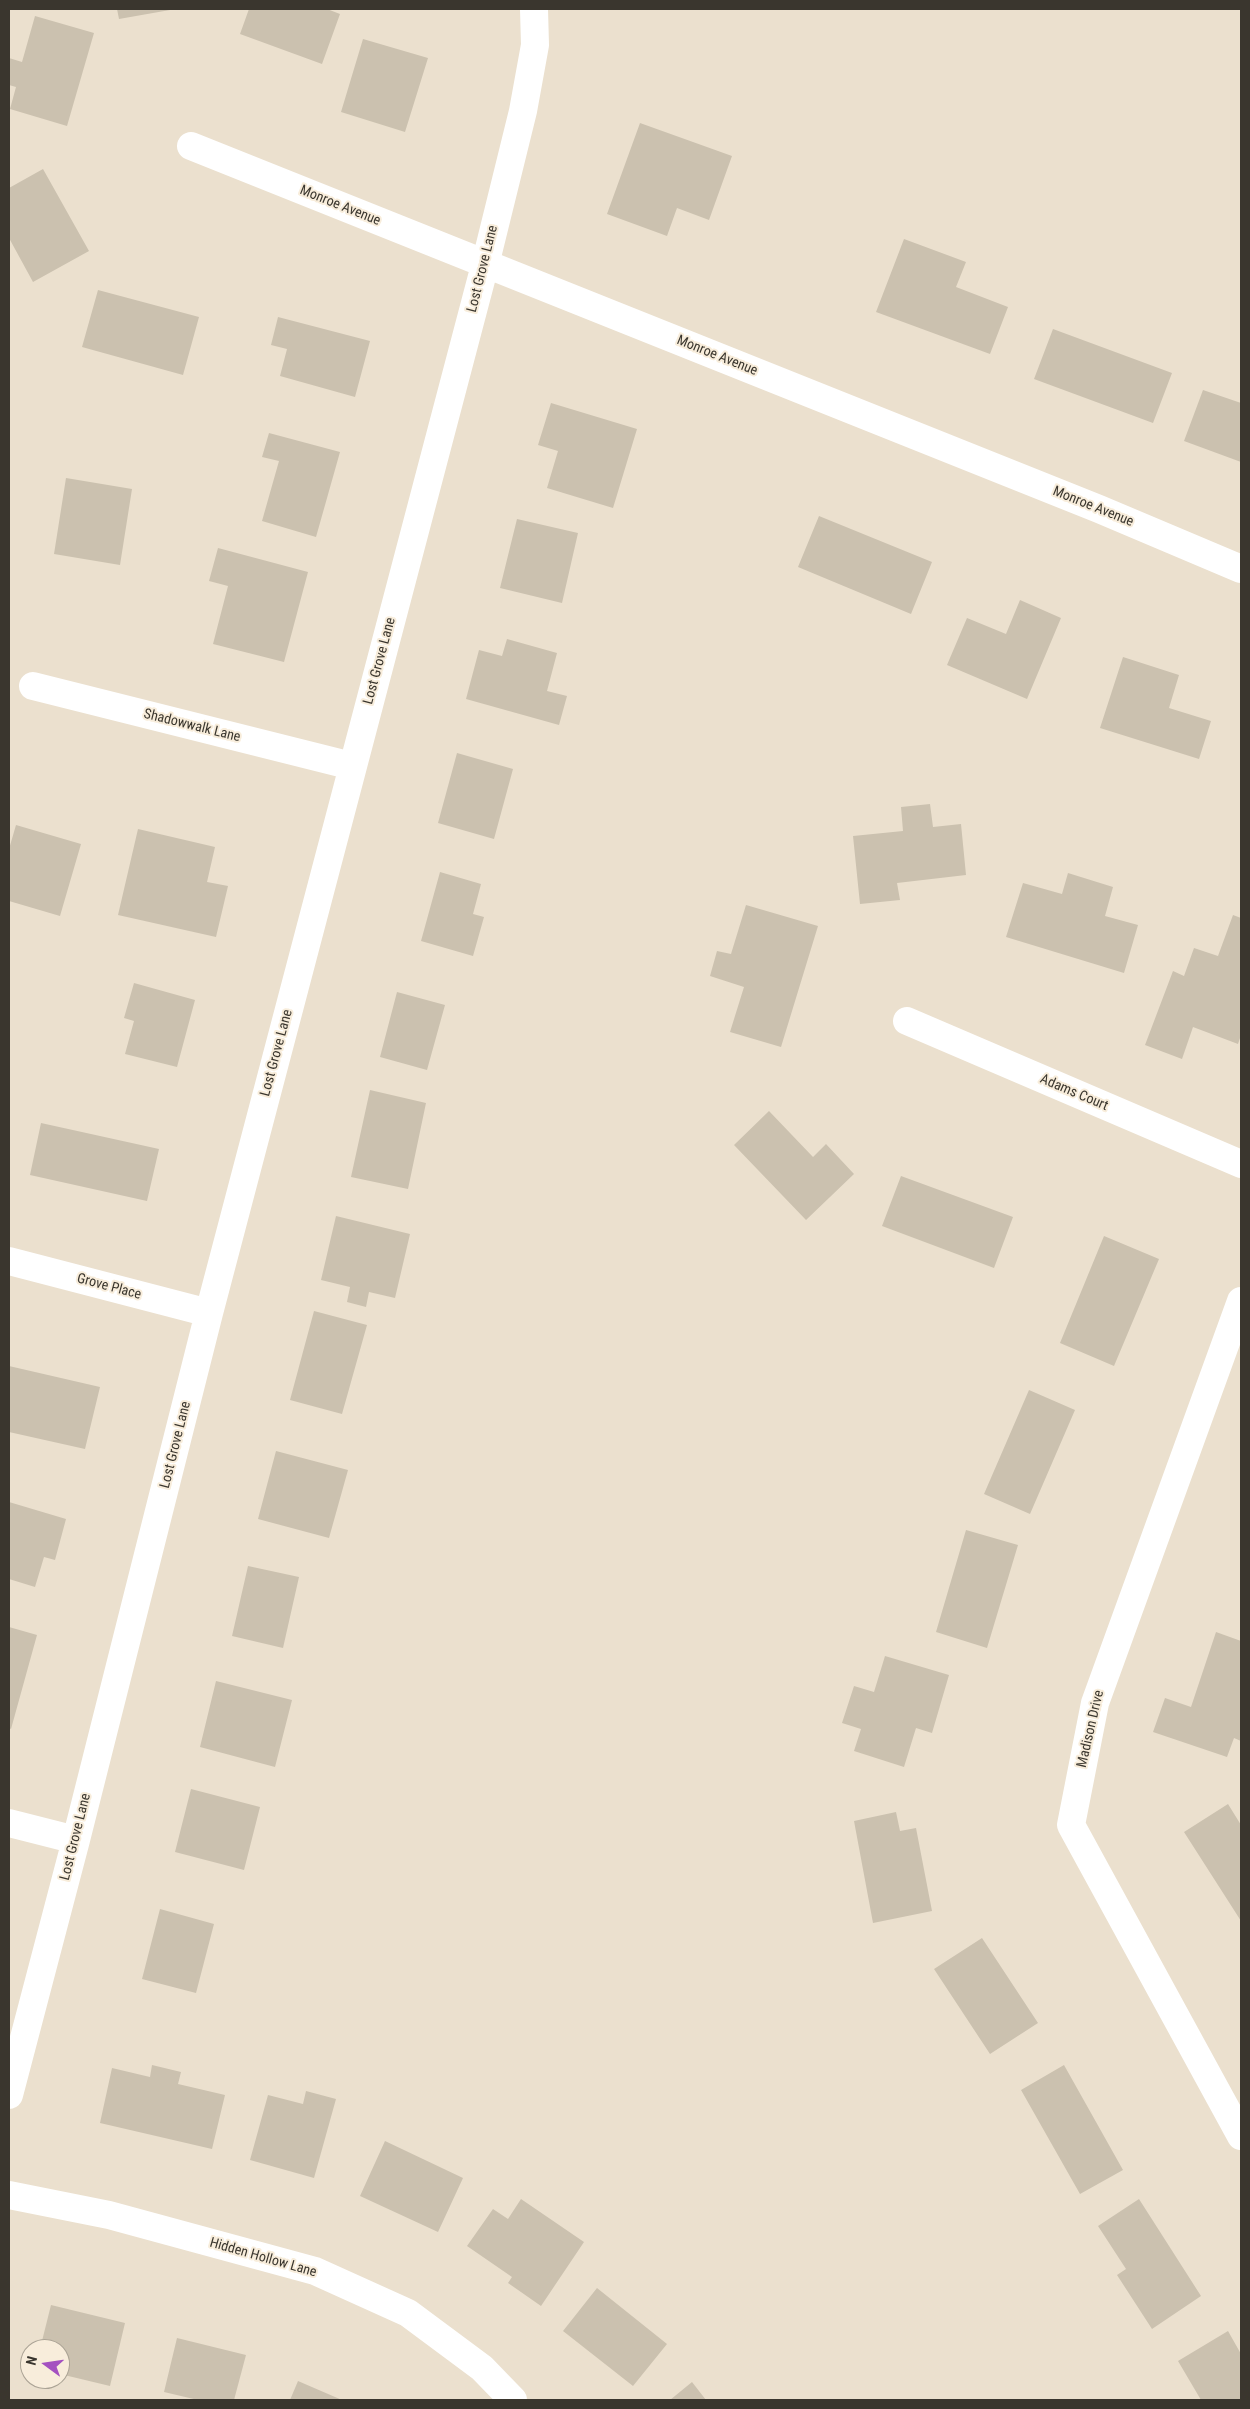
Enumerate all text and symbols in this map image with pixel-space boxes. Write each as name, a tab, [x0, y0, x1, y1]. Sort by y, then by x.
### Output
street label: Monroe Avenue	[297, 182, 383, 230]
street label: Lost Grove Lane	[464, 224, 502, 314]
street label: Monroe Avenue	[674, 332, 760, 380]
street label: Monroe Avenue	[1050, 483, 1136, 531]
street label: Lost Grove Lane	[360, 616, 400, 706]
street label: Shadowwalk Lane	[142, 706, 242, 746]
street label: Lost Grove Lane	[257, 1008, 297, 1098]
street label: Adams Court	[1037, 1071, 1111, 1115]
street label: Grove Place	[75, 1270, 143, 1304]
street label: Lost Grove Lane	[157, 1400, 195, 1490]
street label: Madison Drive	[1074, 1689, 1108, 1769]
street label: Lost Grove Lane	[57, 1792, 95, 1882]
street label: Hidden Hollow Lane	[208, 2235, 318, 2281]
north arrow	[20, 2339, 70, 2389]
text: N	[23, 2355, 40, 2367]

